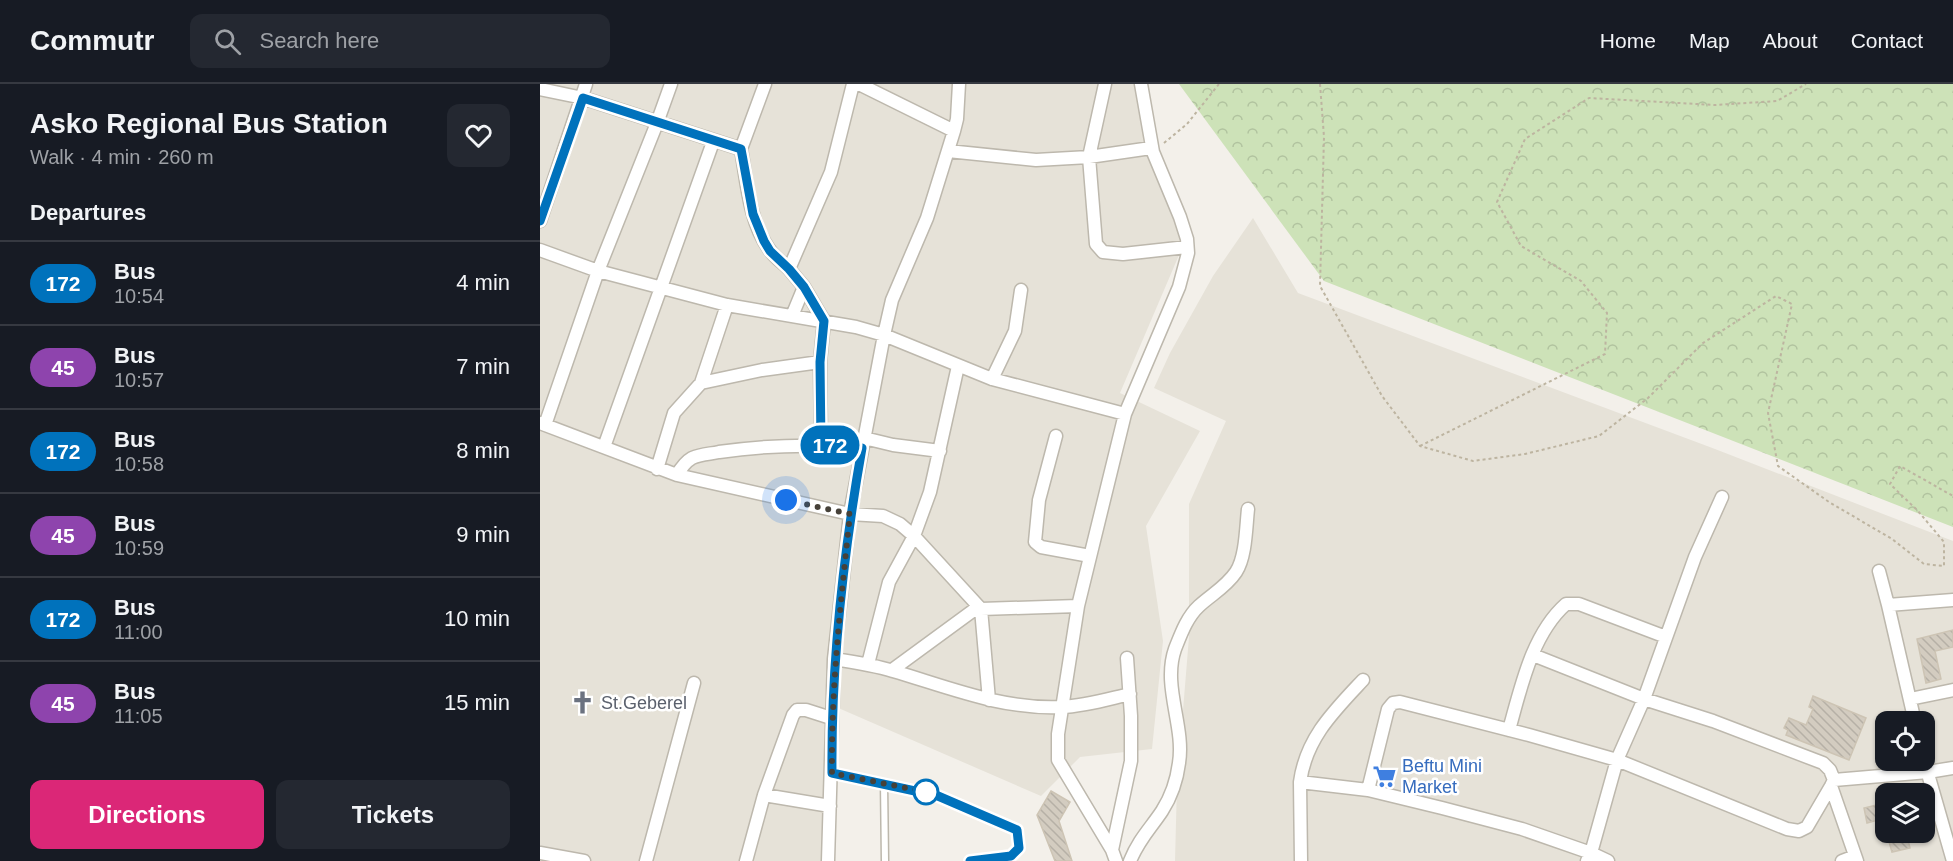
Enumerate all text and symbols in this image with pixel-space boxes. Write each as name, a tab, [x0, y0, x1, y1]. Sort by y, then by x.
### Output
search box	[190, 14, 610, 68]
text: Commutr	[30, 25, 154, 56]
icon: search	[211, 25, 244, 58]
text: Search here	[259, 28, 379, 53]
text: Home	[1600, 29, 1656, 52]
text: Map	[1689, 29, 1730, 52]
text: About	[1763, 29, 1818, 52]
text: Contact	[1851, 29, 1923, 52]
button: heart	[447, 104, 510, 167]
text: Asko Regional Bus Station	[30, 108, 388, 139]
text: Walk · 4 min · 260 m	[30, 146, 214, 168]
text: Departures	[30, 200, 146, 225]
text: Bus	[114, 259, 156, 284]
text: 4 min	[456, 270, 510, 295]
text: 172	[45, 272, 81, 295]
text: 10:54	[114, 285, 164, 307]
text: Bus	[114, 343, 156, 368]
text: 7 min	[456, 354, 510, 379]
text: 45	[51, 356, 75, 379]
text: 10:57	[114, 369, 164, 391]
line badge: 172	[796, 426, 864, 464]
text: Bus	[114, 427, 156, 452]
text: 172	[812, 434, 848, 457]
text: 8 min	[456, 438, 510, 463]
text: 172	[45, 440, 81, 463]
text: 10:58	[114, 453, 164, 475]
your location	[771, 485, 801, 515]
text: Bus	[114, 511, 156, 536]
text: 9 min	[456, 522, 510, 547]
text: 45	[51, 524, 75, 547]
text: 10:59	[114, 537, 164, 559]
text: Bus	[114, 595, 156, 620]
text: 10 min	[444, 606, 510, 631]
text: 172	[45, 608, 81, 631]
text: 11:00	[114, 621, 163, 643]
text: Bus	[114, 679, 156, 704]
text: 15 min	[444, 690, 510, 715]
church icon: St.Geberel	[570, 690, 596, 716]
text: 45	[51, 692, 75, 715]
place label: St.Geberel	[601, 693, 687, 713]
text: 11:05	[114, 705, 163, 727]
map controls	[1875, 711, 1935, 843]
button: locate	[1875, 711, 1935, 771]
place label: Beftu Mini Market	[1402, 756, 1482, 797]
supermarket icon: Beftu Mini Market	[1371, 763, 1397, 789]
unlabelled marker	[913, 779, 939, 805]
button: Directions	[30, 780, 264, 849]
button: Tickets	[276, 780, 510, 849]
button: layers	[1875, 783, 1935, 843]

